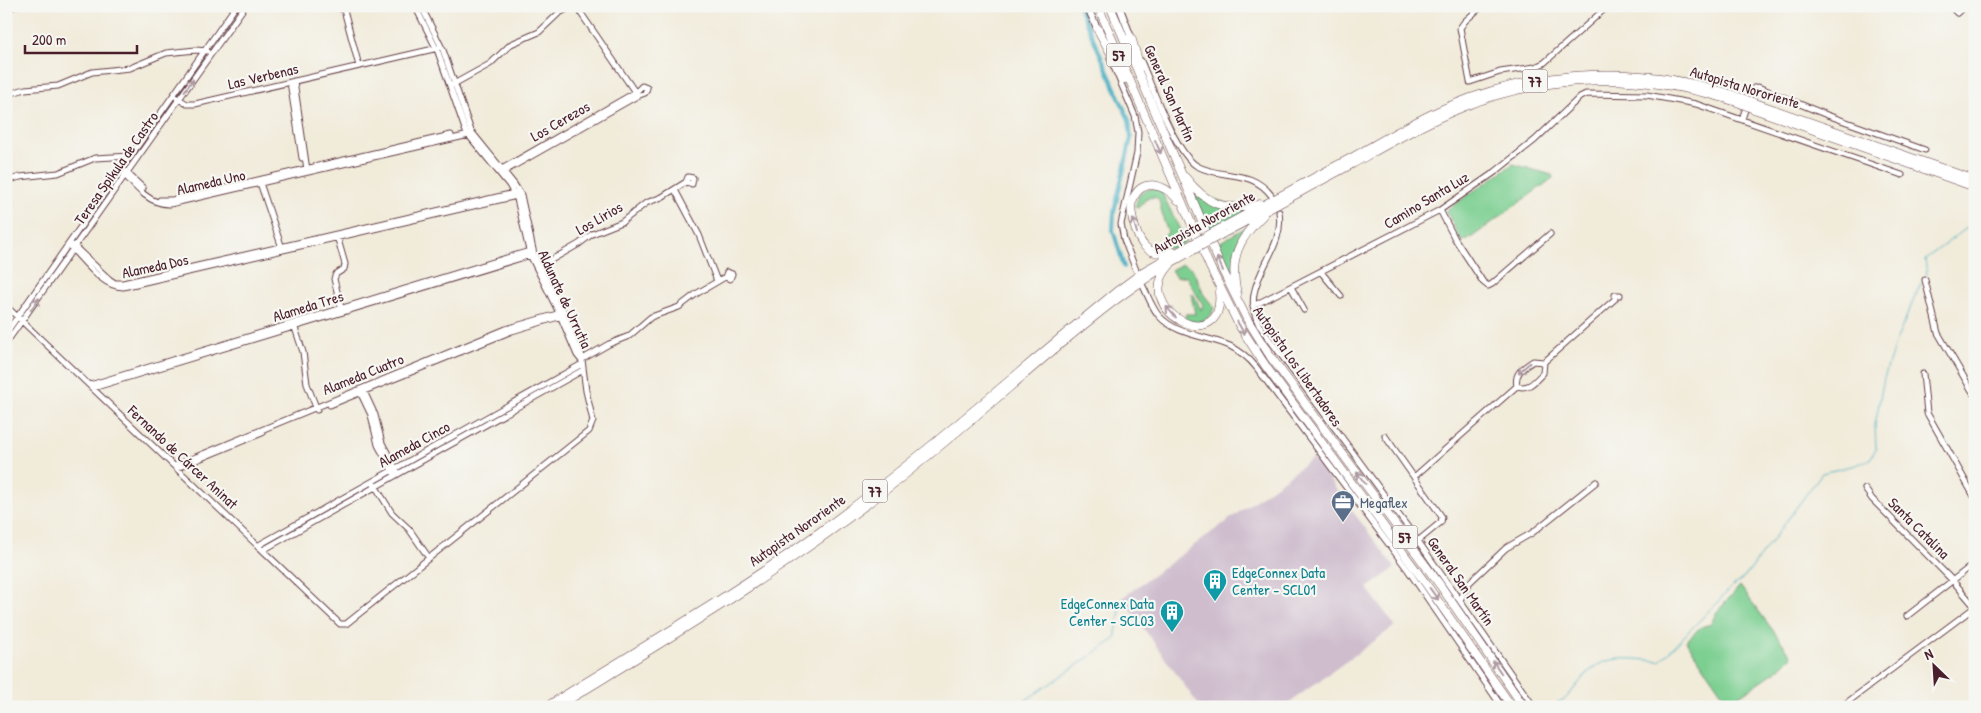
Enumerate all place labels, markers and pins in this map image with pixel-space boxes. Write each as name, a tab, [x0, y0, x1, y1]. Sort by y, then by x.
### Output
office icon: Megaflex	[1330, 489, 1356, 523]
place label: Megaflex	[1360, 492, 1408, 513]
place label: EdgeConnex Data Center - SCL01	[1232, 562, 1325, 600]
building icon: EdgeConnex Data Center - SCL01	[1202, 568, 1228, 602]
place label: EdgeConnex Data Center - SCL03	[1061, 593, 1154, 631]
building icon: EdgeConnex Data Center - SCL03	[1159, 599, 1185, 633]

